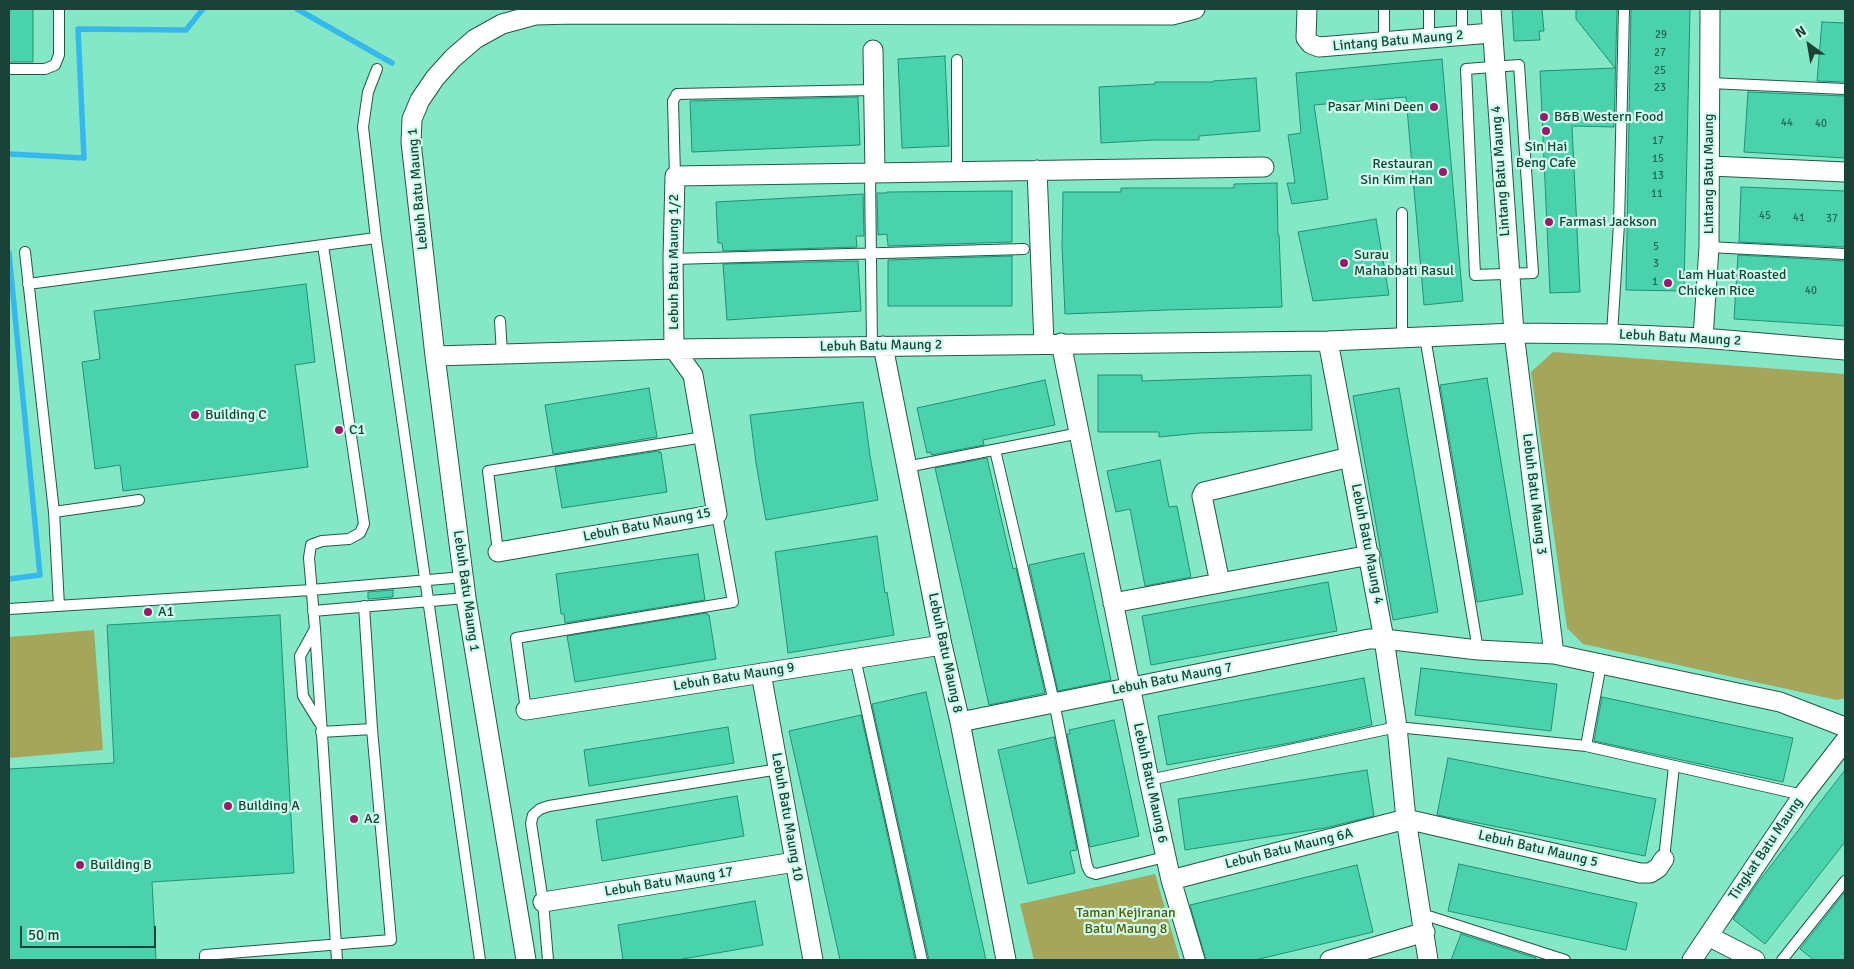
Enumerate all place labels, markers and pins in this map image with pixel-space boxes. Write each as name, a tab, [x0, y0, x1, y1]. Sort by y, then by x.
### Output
place label: Pasar Mini Deen	[1327, 99, 1424, 115]
marker: Pasar Mini Deen	[1428, 101, 1440, 113]
place label: B&B Western Food	[1554, 109, 1664, 125]
marker: B&B Western Food	[1538, 111, 1550, 123]
marker: Sin Hai Beng Cafe	[1540, 125, 1552, 137]
place label: Sin Hai Beng Cafe	[1516, 139, 1576, 172]
place label: Restauran Sin Kim Han	[1360, 156, 1433, 188]
marker: Restauran Sin Kim Han	[1437, 166, 1449, 178]
place label: Farmasi Jackson	[1559, 214, 1657, 230]
marker: Farmasi Jackson	[1543, 216, 1555, 228]
place label: Surau Mahabbati Rasul	[1354, 247, 1454, 280]
marker: Surau Mahabbati Rasul	[1338, 257, 1350, 269]
place label: Lam Huat Roasted Chicken Rice	[1678, 267, 1786, 300]
marker: Lam Huat Roasted Chicken Rice	[1662, 277, 1674, 289]
place label: Building C	[205, 407, 267, 423]
marker: Building C	[189, 409, 201, 421]
place label: C1	[349, 422, 365, 438]
marker: C1	[333, 424, 345, 436]
place label: A1	[158, 604, 174, 620]
marker: A1	[142, 606, 154, 618]
place label: Building A	[238, 798, 300, 814]
marker: Building A	[222, 800, 234, 812]
place label: A2	[364, 811, 380, 827]
marker: A2	[348, 813, 360, 825]
place label: Building B	[90, 857, 152, 873]
marker: Building B	[74, 859, 86, 871]

